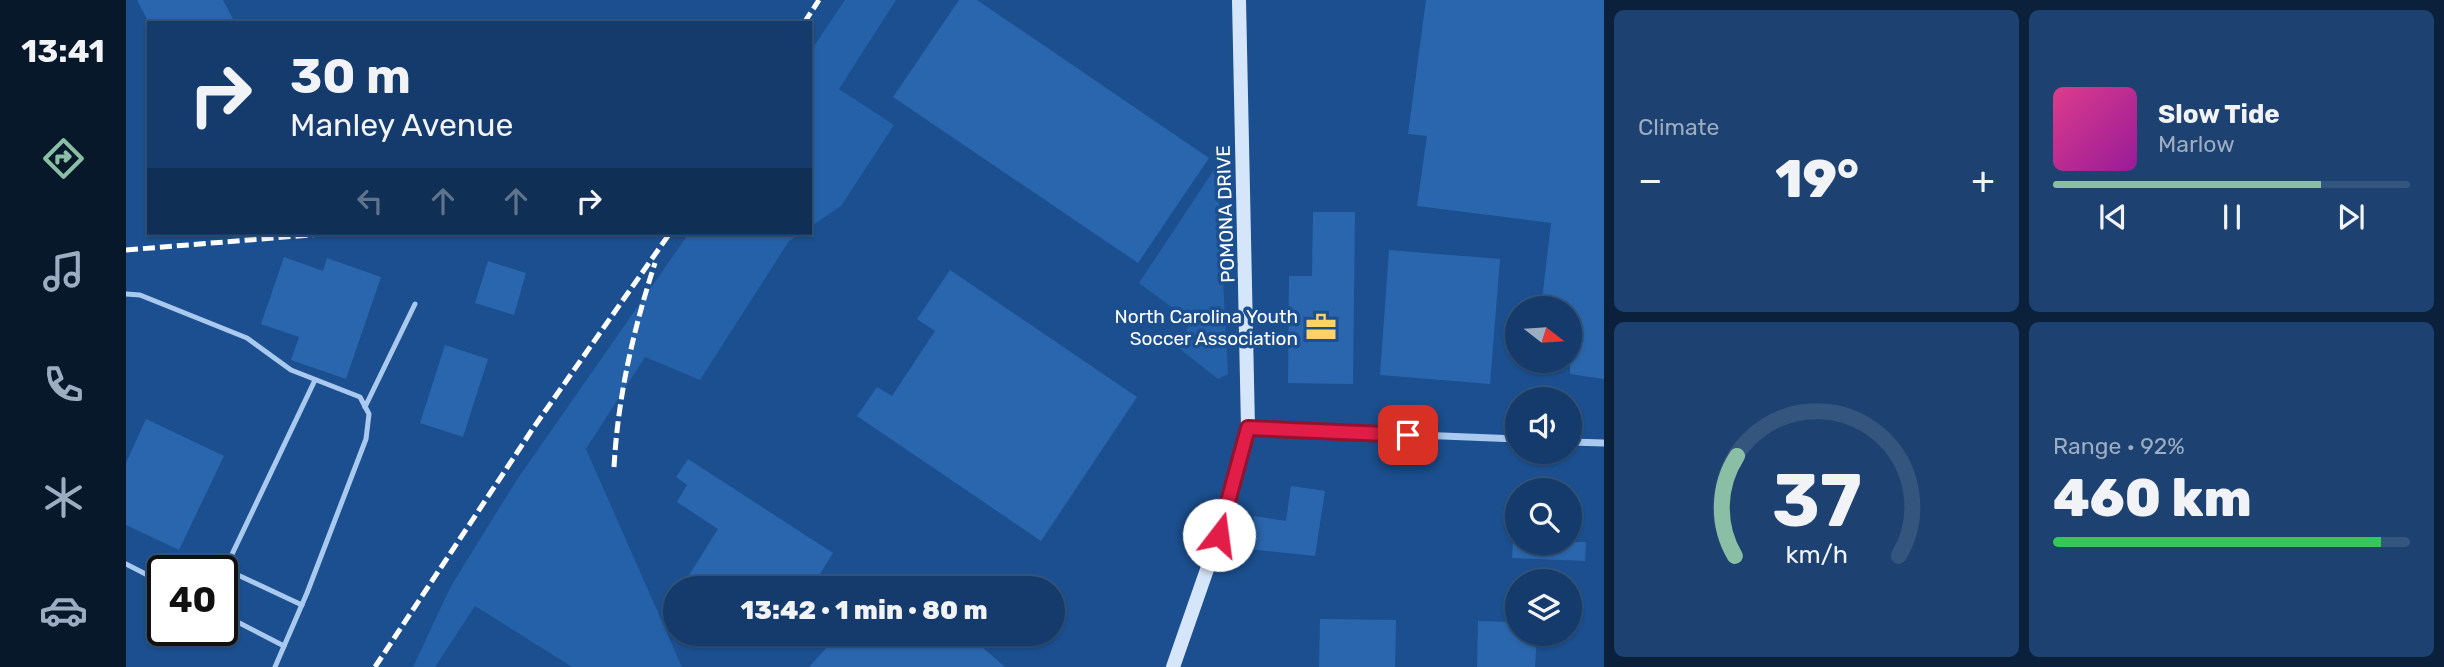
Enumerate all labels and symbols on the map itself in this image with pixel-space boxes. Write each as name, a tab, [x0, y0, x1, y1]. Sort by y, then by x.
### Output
street label: POMONA DRIVE	[1212, 145, 1239, 283]
north arrow	[1505, 296, 1582, 373]
place label: North Carolina Youth Soccer Association	[1115, 305, 1298, 350]
office icon: North Carolina Youth Soccer Association	[1304, 310, 1338, 344]
pin	[1378, 405, 1438, 465]
position arrow	[1182, 498, 1256, 572]
speed limit sign: 40	[147, 555, 238, 646]

